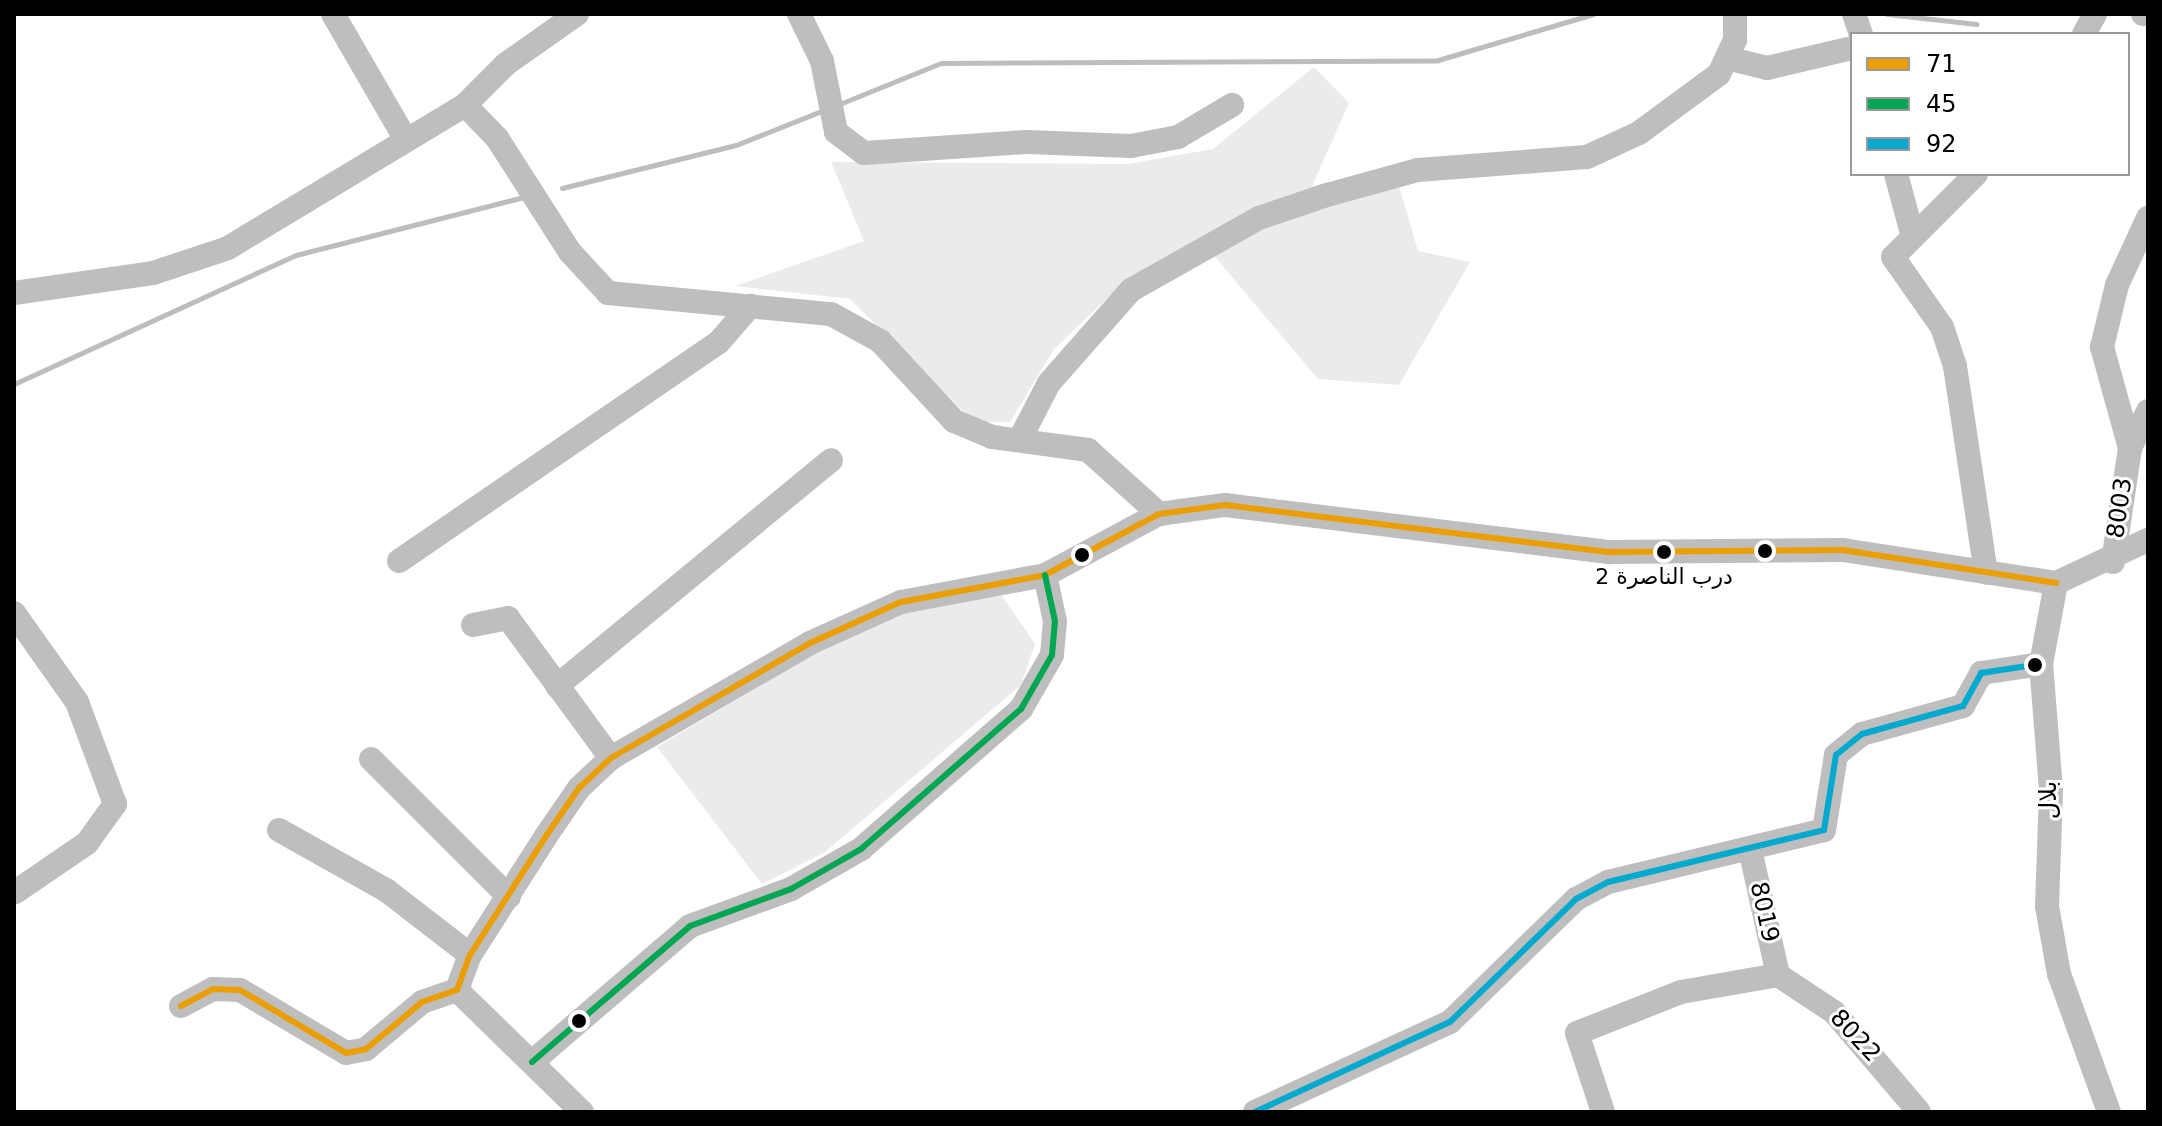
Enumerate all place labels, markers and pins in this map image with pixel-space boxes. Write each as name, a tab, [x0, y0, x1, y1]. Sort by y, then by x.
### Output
unlabelled marker	[1757, 543, 1773, 559]
marker: درب الناصرة 2	[1656, 544, 1672, 560]
unlabelled marker	[1074, 547, 1090, 563]
place label: درب الناصرة 2	[1595, 564, 1733, 590]
unlabelled marker	[2027, 657, 2043, 673]
unlabelled marker	[571, 1013, 587, 1029]

